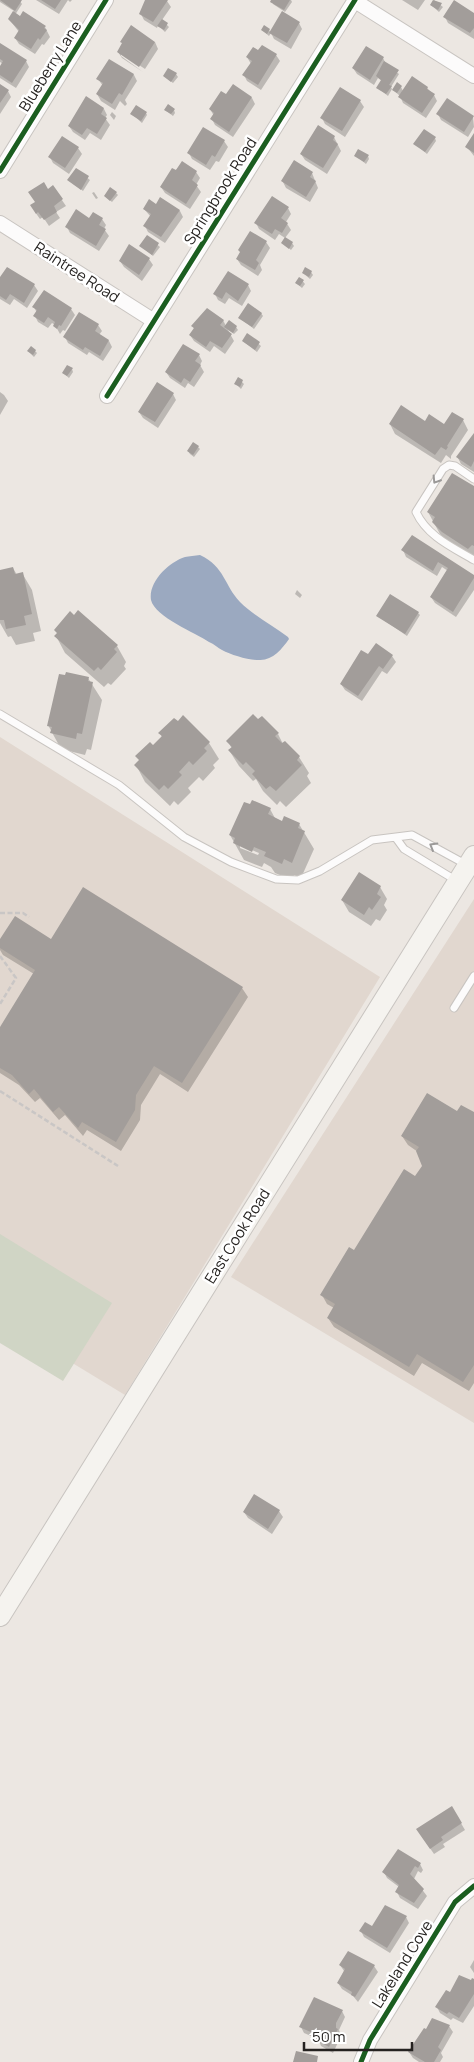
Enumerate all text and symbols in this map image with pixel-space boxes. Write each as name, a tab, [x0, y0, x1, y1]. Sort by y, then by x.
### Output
street label: Blueberry Lane	[14, 16, 86, 115]
street label: Springbrook Road	[179, 133, 261, 249]
street label: Raintree Road	[30, 237, 124, 307]
one-way arrow	[433, 474, 442, 484]
one-way arrow	[430, 842, 439, 852]
street label: East Cook Road	[199, 1185, 275, 1287]
street label: Lakeland Cove	[367, 1916, 438, 2012]
scale bar	[304, 2020, 412, 2052]
text: 50 m	[312, 2026, 346, 2047]

